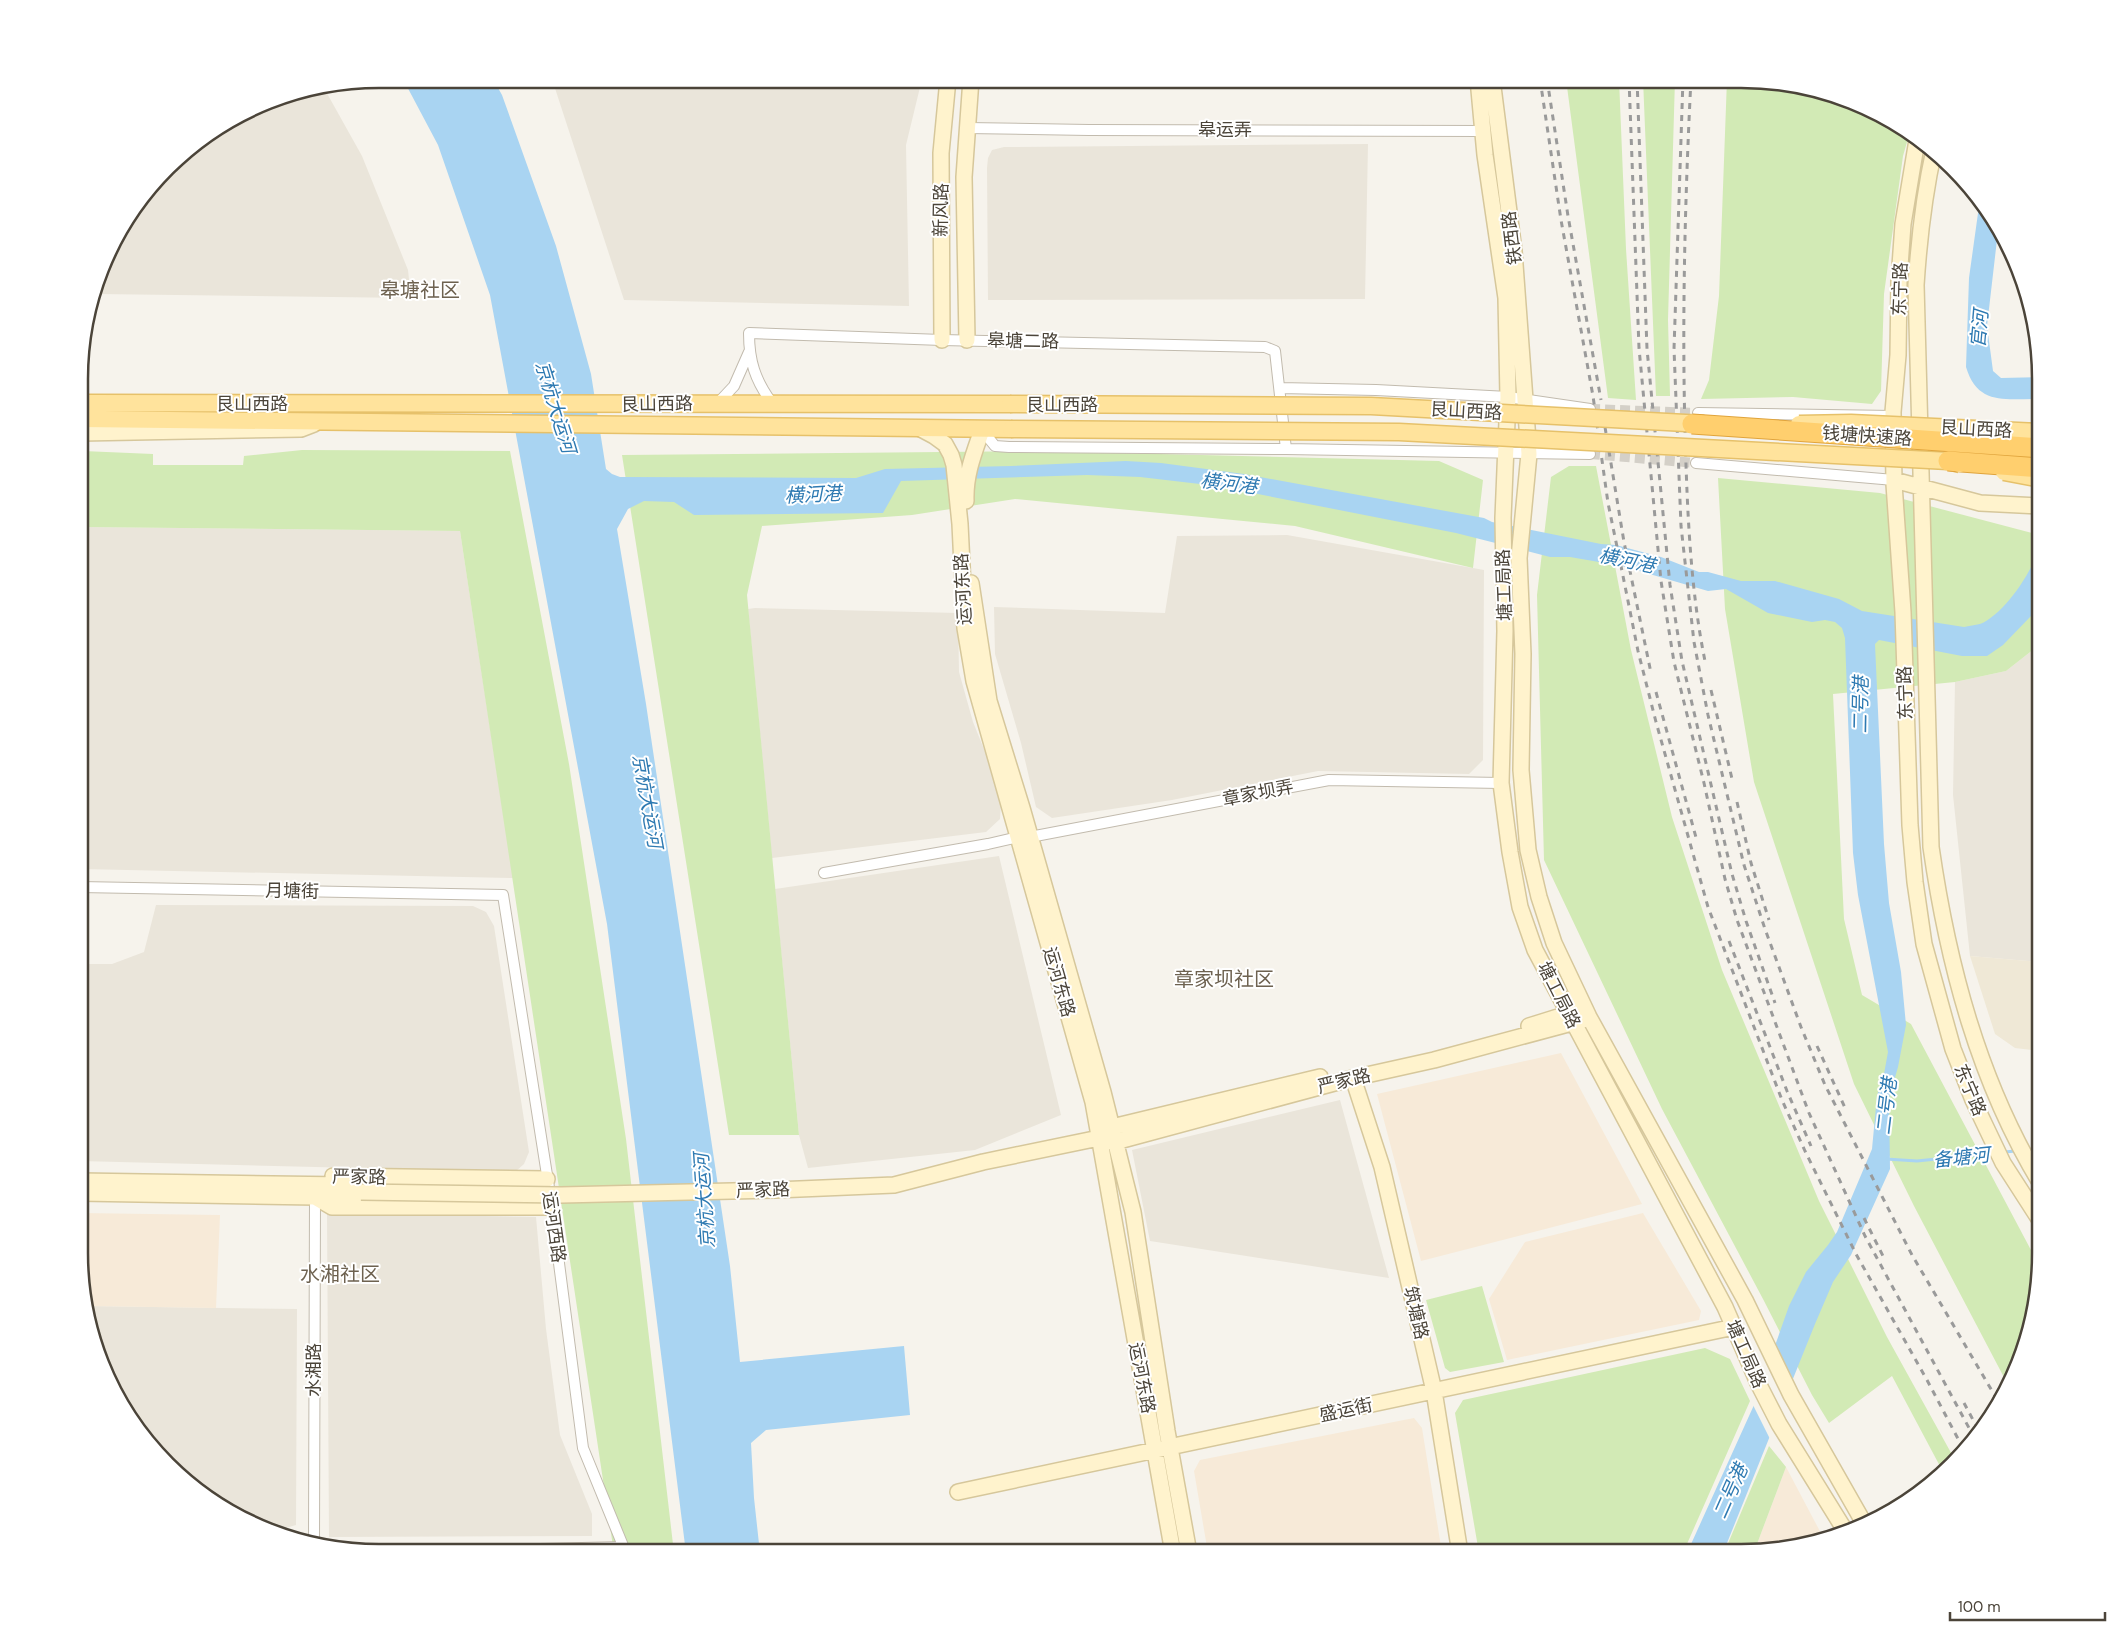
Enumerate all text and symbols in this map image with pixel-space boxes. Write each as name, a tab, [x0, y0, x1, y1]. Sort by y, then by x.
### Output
street label: 皋运弄	[1198, 118, 1252, 142]
street label: 新风路	[929, 183, 953, 237]
street label: 铁西路	[1497, 210, 1527, 266]
street label: 东宁路	[1887, 262, 1913, 316]
district label: 皋塘社区	[380, 277, 460, 303]
water label: 官河	[1965, 305, 1994, 349]
street label: 皋塘二路	[987, 328, 1059, 354]
water label: 京杭大运河	[530, 358, 583, 460]
street label: 艮山西路	[621, 391, 693, 417]
street label: 艮山西路	[216, 392, 288, 416]
street label: 艮山西路	[1026, 393, 1098, 417]
street label: 艮山西路	[1429, 397, 1503, 425]
street label: 艮山西路	[1939, 415, 2013, 443]
street label: 钱塘快速路	[1821, 421, 1913, 451]
water label: 横河港	[1199, 468, 1262, 500]
water label: 横河港	[784, 480, 845, 508]
water label: 横河港	[1596, 542, 1660, 579]
street label: 塘工局路	[1491, 549, 1517, 621]
street label: 运河东路	[949, 552, 977, 626]
street label: 东宁路	[1892, 666, 1918, 720]
water label: 二号港	[1848, 673, 1874, 734]
water label: 京杭大运河	[627, 752, 669, 854]
street label: 章家坝弄	[1220, 774, 1296, 812]
street label: 月塘街	[265, 879, 319, 903]
street label: 运河东路	[1038, 944, 1080, 1020]
street label: 塘工局路	[1532, 957, 1586, 1033]
district label: 章家坝社区	[1174, 966, 1274, 992]
street label: 东宁路	[1948, 1060, 1992, 1120]
street label: 严家路	[1315, 1063, 1373, 1099]
water label: 二号港	[1871, 1073, 1903, 1136]
water label: 备塘河	[1931, 1142, 1995, 1173]
water label: 京杭大运河	[688, 1149, 720, 1249]
street label: 严家路	[332, 1165, 386, 1189]
street label: 严家路	[736, 1177, 790, 1203]
street label: 运河西路	[537, 1190, 571, 1264]
district label: 水湘社区	[300, 1261, 380, 1287]
street label: 筑塘路	[1398, 1284, 1434, 1342]
street label: 塘工局路	[1720, 1316, 1772, 1392]
street label: 运河东路	[1123, 1340, 1161, 1416]
street label: 水湘路	[302, 1343, 326, 1397]
street label: 盛运街	[1317, 1393, 1375, 1427]
water label: 二号港	[1707, 1457, 1755, 1522]
scale bar	[1950, 1590, 2105, 1622]
text: 100 m	[1958, 1597, 2001, 1617]

